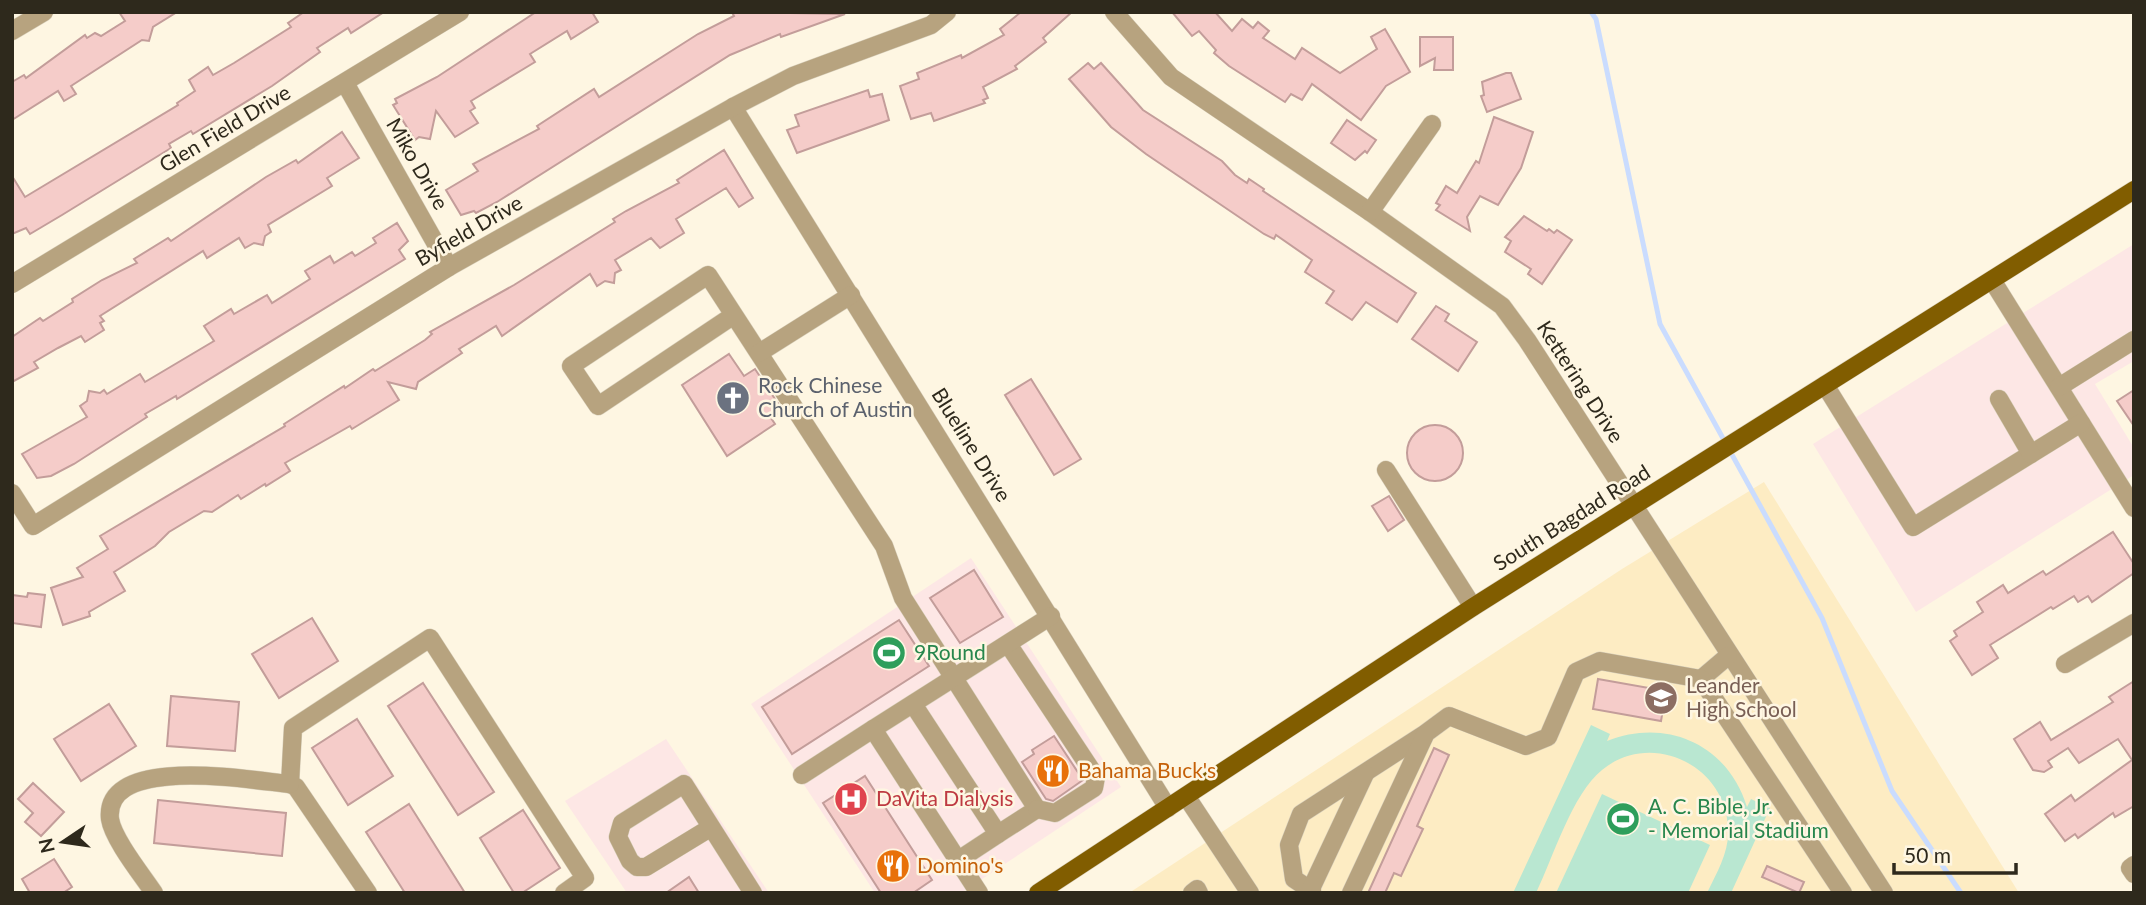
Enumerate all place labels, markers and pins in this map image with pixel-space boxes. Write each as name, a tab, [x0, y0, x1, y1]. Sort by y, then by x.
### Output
place label: Rock Chinese Church of Austin	[758, 372, 913, 421]
church icon: Rock Chinese Church of Austin	[714, 379, 752, 417]
sports icon: 9Round	[870, 634, 908, 672]
place label: 9Round	[914, 639, 986, 664]
place label: Leander High School	[1686, 672, 1797, 721]
school or university icon: Leander High School	[1642, 679, 1680, 717]
restaurant icon: Bahama Buck's	[1034, 752, 1072, 790]
place label: Bahama Buck's	[1078, 757, 1216, 782]
hospital icon: DaVita Dialysis	[832, 780, 870, 818]
place label: DaVita Dialysis	[876, 785, 1013, 810]
place label: A. C. Bible, Jr. - Memorial Stadium	[1648, 793, 1829, 842]
sports icon: A. C. Bible, Jr. - Memorial Stadium	[1604, 800, 1642, 838]
restaurant icon: Domino's	[874, 847, 912, 885]
place label: Domino's	[917, 852, 1003, 877]

